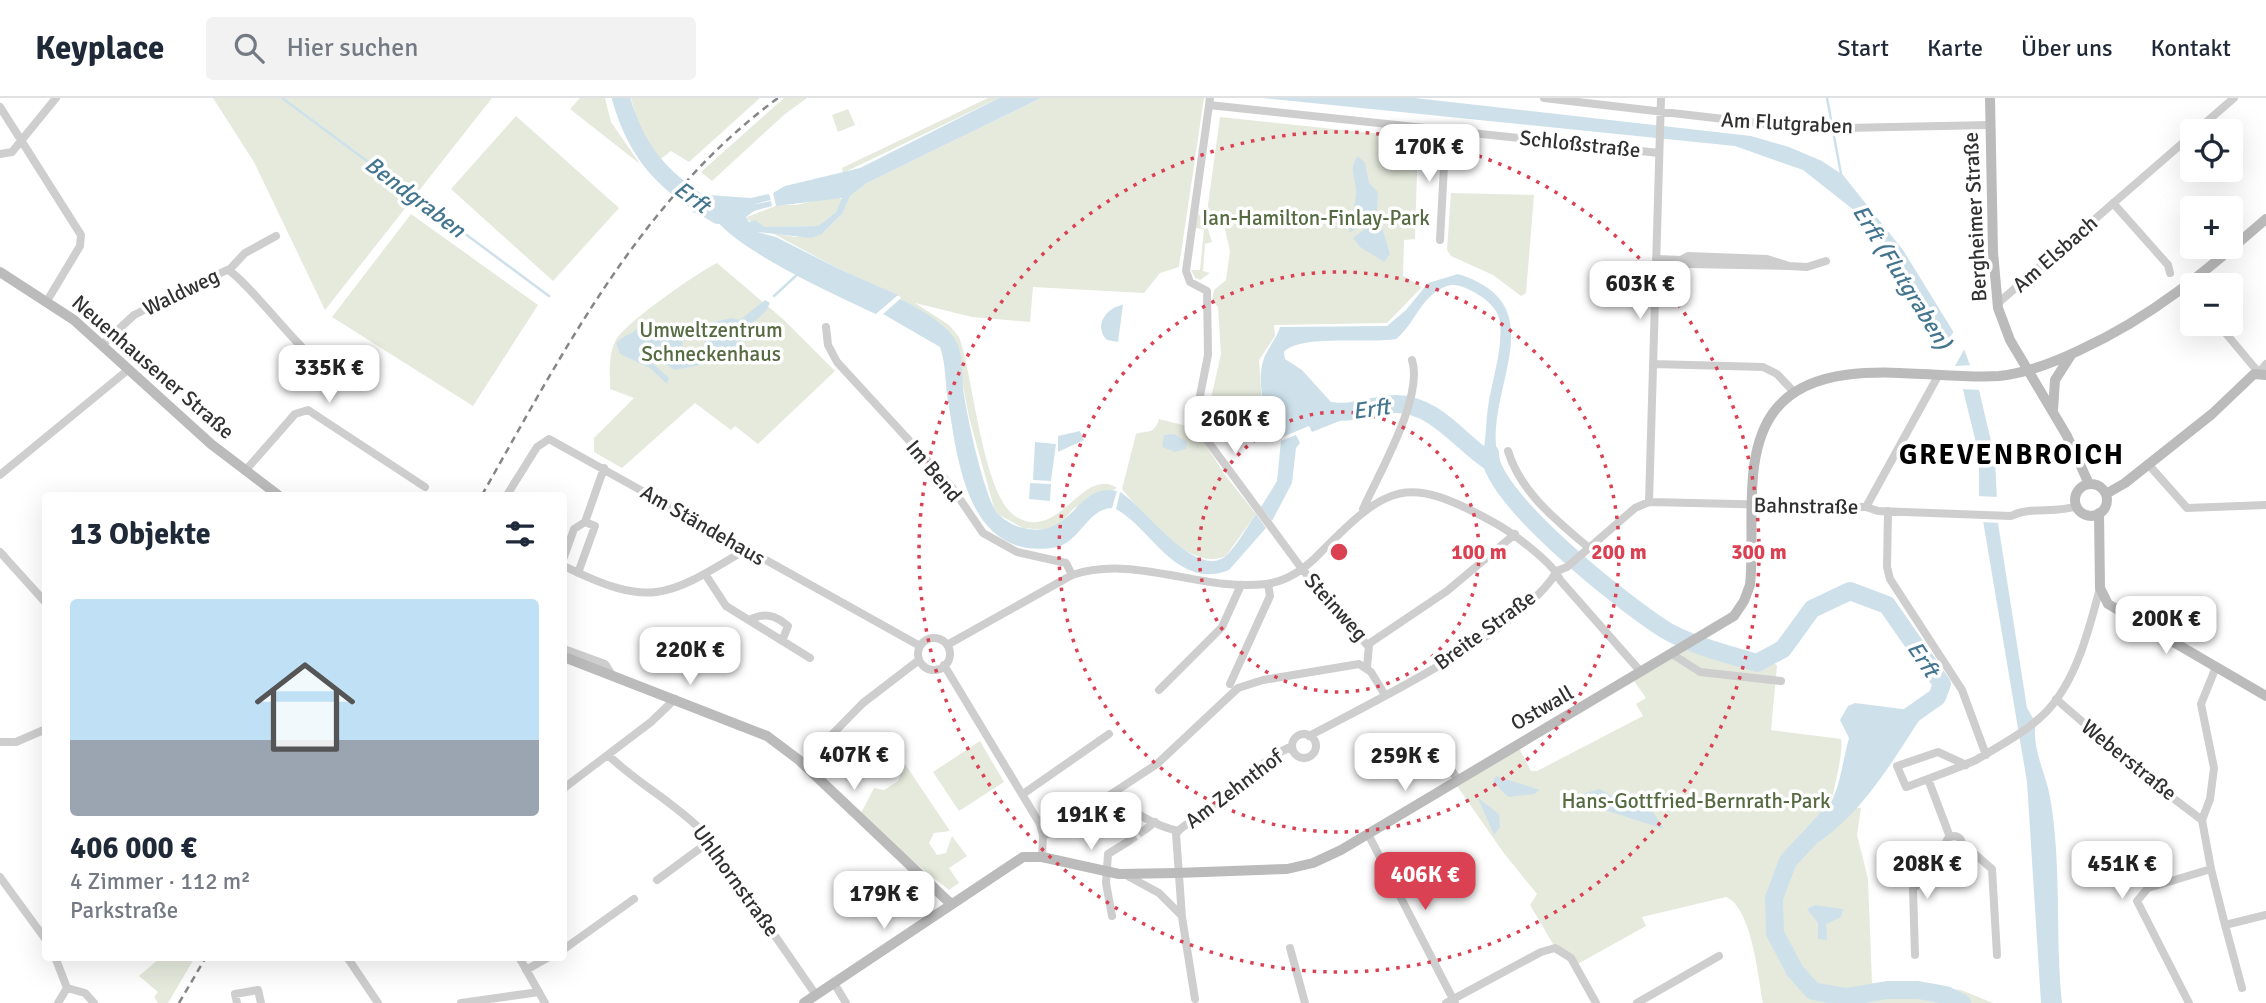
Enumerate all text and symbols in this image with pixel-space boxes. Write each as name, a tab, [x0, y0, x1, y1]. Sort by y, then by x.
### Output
search box	[206, 17, 696, 80]
text: Keyplace	[35, 28, 164, 69]
icon: search	[230, 29, 268, 67]
text: Hier suchen	[286, 32, 418, 64]
text: Start	[1837, 33, 1889, 63]
text: Karte	[1927, 33, 1983, 63]
text: Über uns	[2021, 33, 2113, 63]
text: Kontakt	[2151, 33, 2231, 63]
street label: Am Flutgraben	[1720, 107, 1854, 139]
map controls	[2180, 119, 2243, 336]
button: locate	[2180, 119, 2243, 182]
pin: 170K €	[1372, 125, 1486, 184]
street label: Schloßstraße	[1518, 125, 1642, 163]
street label: Bergheimer Straße	[1958, 131, 1992, 303]
text: 170K €	[1394, 132, 1464, 161]
water label: Bendgraben	[359, 150, 472, 245]
water label: Erft	[668, 174, 718, 221]
button: +	[2180, 196, 2243, 259]
water label: Erft (Flutgraben)	[1846, 199, 1959, 356]
park label: Ian-Hamilton-Finlay-Park	[1202, 205, 1430, 231]
street label: Am Elsbach	[2007, 210, 2103, 298]
street label: Waldweg	[139, 262, 223, 322]
pin: 603K €	[1583, 262, 1697, 321]
text: 603K €	[1605, 269, 1675, 298]
button: −	[2180, 273, 2243, 336]
street label: Neuenhausener Straße	[66, 289, 240, 445]
park label: Umweltzentrum Schneckenhaus	[639, 317, 783, 367]
pin: 335K €	[272, 345, 386, 405]
text: 335K €	[294, 353, 364, 382]
water label: Erft	[1351, 392, 1394, 426]
pin: 260K €	[1178, 396, 1292, 456]
text: 260K €	[1200, 404, 1270, 433]
street label: Im Bend	[900, 435, 968, 507]
district label: GREVENBROICH	[1899, 438, 2125, 472]
street label: Am Ständehaus	[636, 479, 770, 571]
street label: Bahnstraße	[1753, 492, 1859, 520]
icon: filters	[501, 515, 539, 553]
text: 13 Objekte	[70, 516, 211, 553]
text: 100 m	[1451, 539, 1507, 565]
text: 200 m	[1591, 539, 1647, 565]
text: 300 m	[1731, 539, 1787, 565]
centre of rings	[1327, 540, 1351, 564]
street label: Steinweg	[1299, 568, 1373, 646]
street label: Breite Straße	[1429, 585, 1541, 675]
pin: 200K €	[2109, 596, 2223, 656]
text: 200K €	[2131, 604, 2201, 633]
pin: 220K €	[633, 628, 747, 687]
text: 220K €	[655, 635, 725, 664]
water label: Erft	[1901, 635, 1947, 685]
icon: home	[242, 644, 368, 770]
street label: Ostwall	[1506, 680, 1578, 736]
street label: Weberstraße	[2076, 714, 2182, 806]
pin: 407K €	[797, 732, 911, 792]
pin: 259K €	[1348, 734, 1462, 793]
text: 407K €	[819, 740, 889, 769]
text: 259K €	[1370, 741, 1440, 770]
street label: Am Zehnthof	[1180, 743, 1289, 834]
park label: Hans-Gottfried-Bernrath-Park	[1561, 788, 1831, 814]
pin: 191K €	[1034, 792, 1148, 852]
text: 191K €	[1056, 800, 1126, 829]
street label: Uhlhornstraße	[687, 820, 785, 942]
text: 406 000 €	[70, 830, 197, 867]
pin: 208K €	[1870, 842, 1984, 901]
pin: 451K €	[2065, 842, 2179, 901]
text: 208K €	[1892, 849, 1962, 878]
text: 451K €	[2087, 849, 2157, 878]
pin: 406K €	[1368, 852, 1482, 912]
text: 406K €	[1390, 860, 1460, 889]
text: 4 Zimmer · 112 m²	[70, 867, 251, 896]
pin: 179K €	[827, 872, 941, 931]
text: 179K €	[849, 879, 919, 908]
text: Parkstraße	[70, 896, 178, 925]

